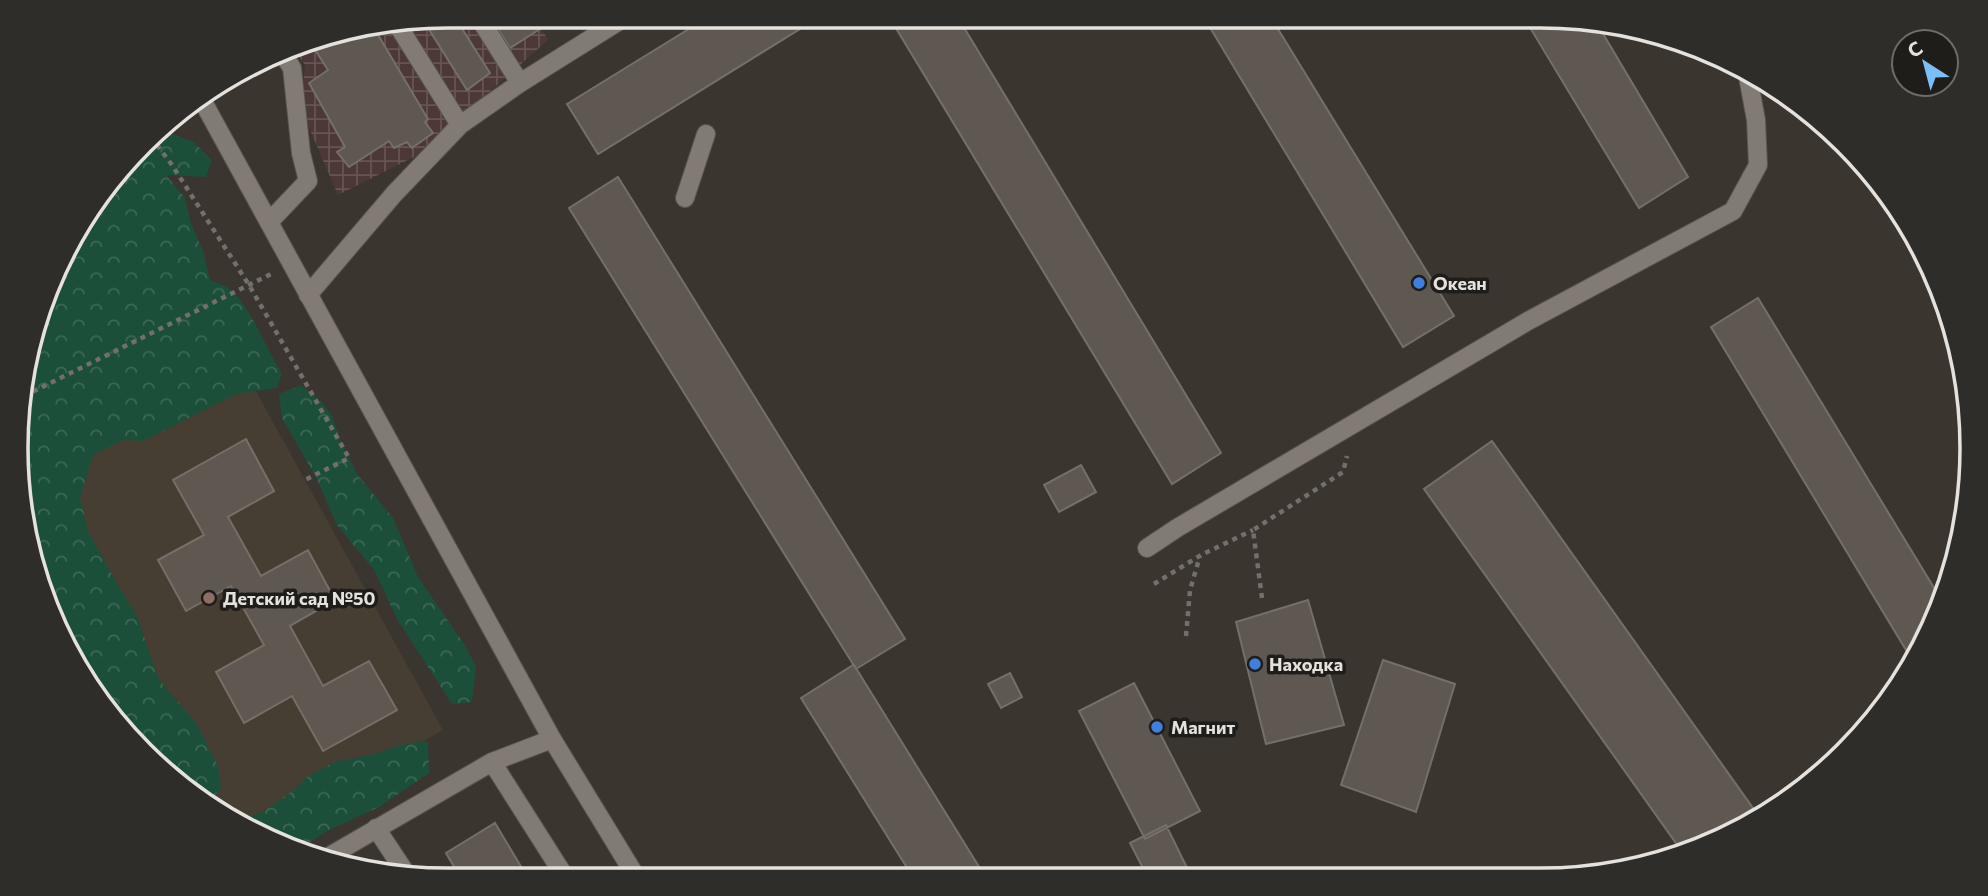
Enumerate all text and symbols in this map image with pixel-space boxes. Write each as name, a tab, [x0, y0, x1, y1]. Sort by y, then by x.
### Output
north arrow	[1890, 28, 1960, 98]
text: С	[1903, 36, 1927, 62]
place label: Океан	[1433, 272, 1487, 294]
marker: Океан	[1411, 275, 1427, 291]
place label: Детский сад №50	[223, 587, 375, 609]
marker: Детский сад №50	[201, 590, 217, 606]
place label: Находка	[1269, 653, 1343, 675]
marker: Находка	[1247, 656, 1263, 672]
place label: Магнит	[1171, 716, 1235, 738]
marker: Магнит	[1149, 719, 1165, 735]

